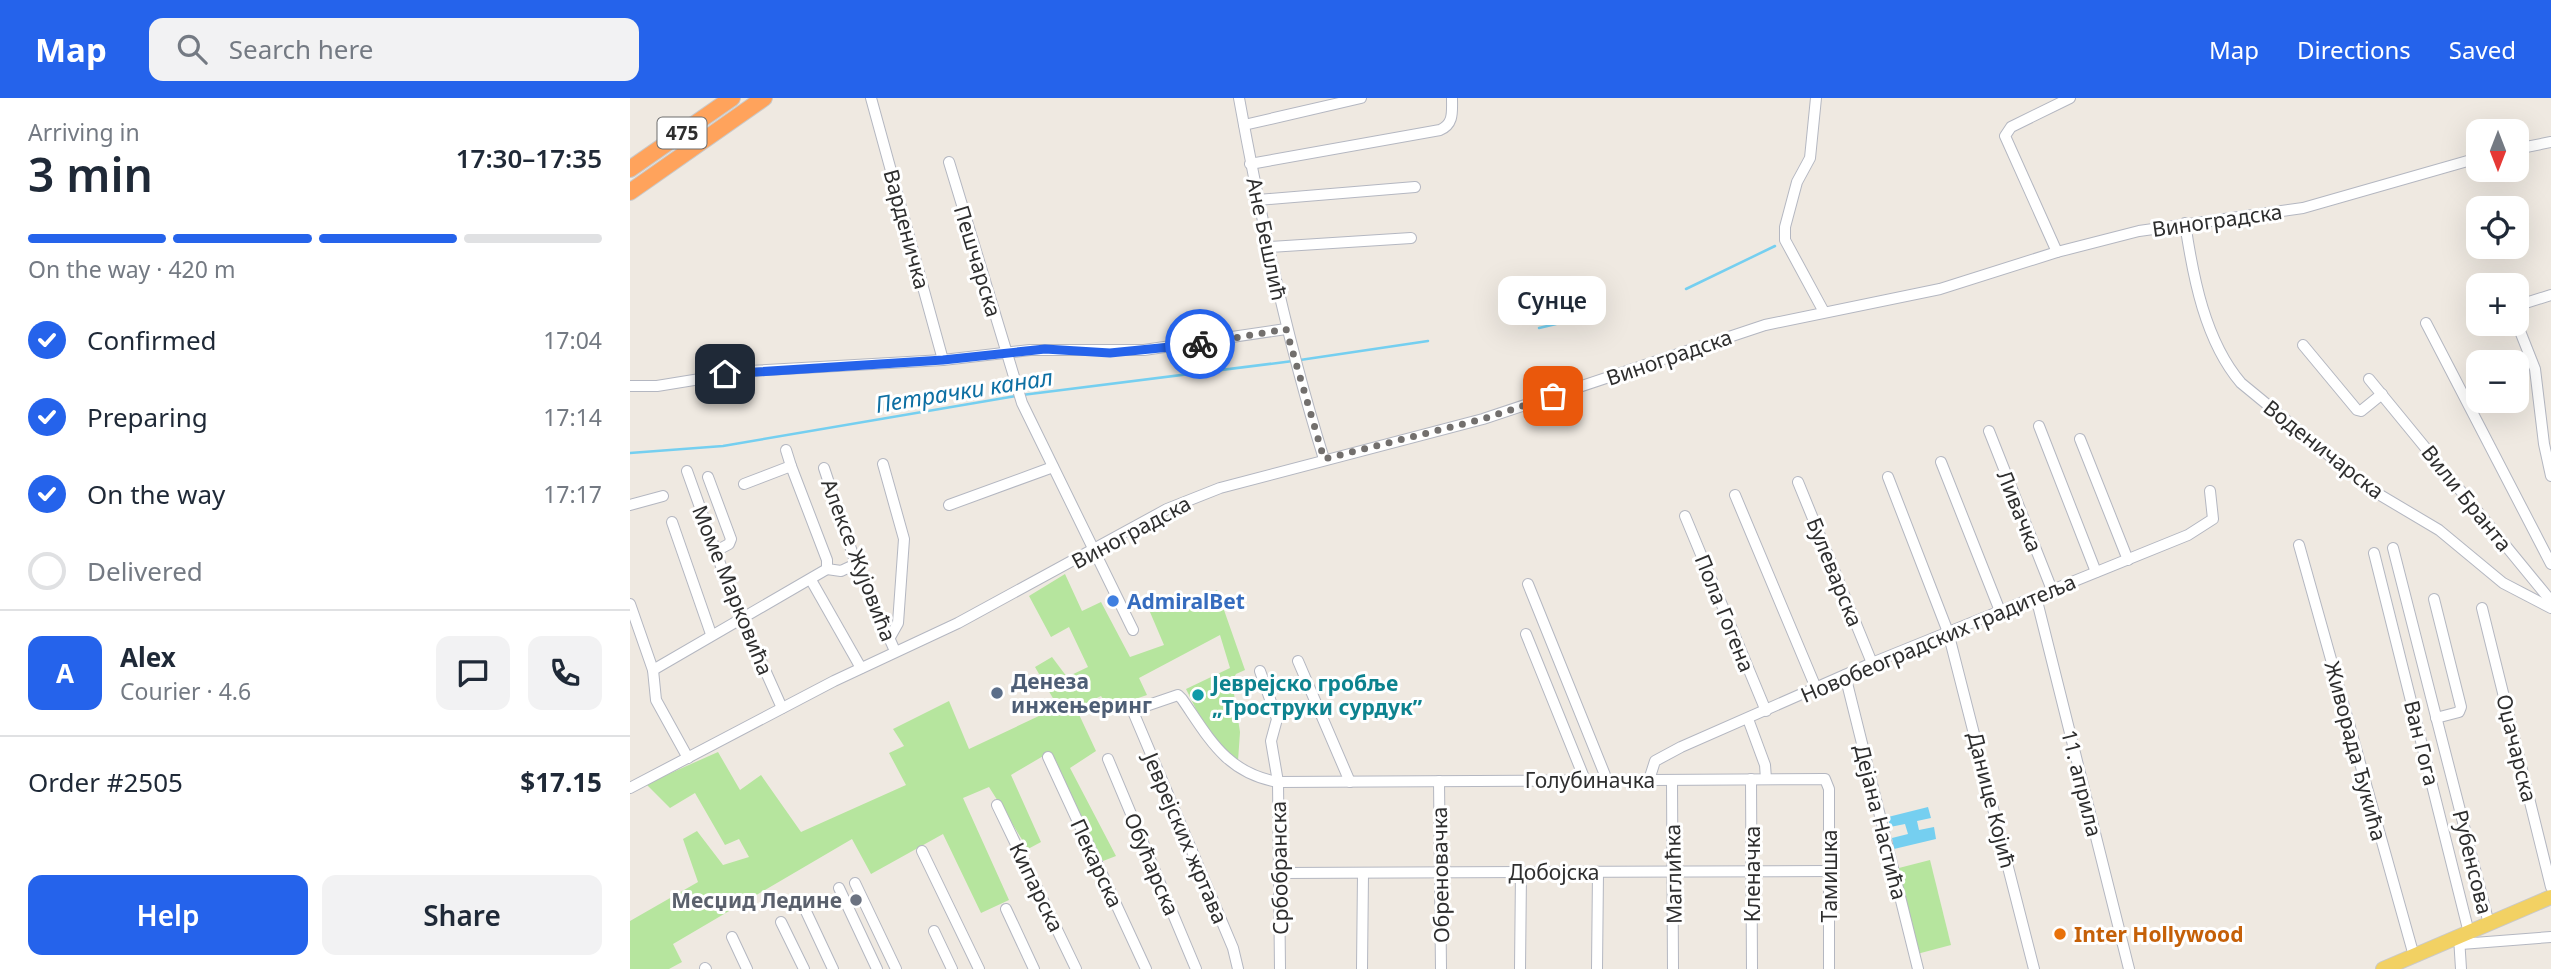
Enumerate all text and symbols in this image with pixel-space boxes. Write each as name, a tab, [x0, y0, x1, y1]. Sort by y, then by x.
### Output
search box	[149, 18, 639, 81]
text: Map	[35, 27, 107, 72]
icon: search	[173, 30, 211, 68]
text: Search here	[229, 31, 373, 67]
text: Map	[2209, 33, 2259, 66]
text: Directions	[2297, 33, 2411, 66]
text: Saved	[2449, 33, 2516, 66]
text: Arriving in	[28, 116, 140, 148]
road number: 475	[658, 118, 706, 148]
north arrow	[2466, 119, 2529, 182]
map controls	[2466, 119, 2529, 413]
text: 17:30–17:35	[456, 140, 602, 176]
text: 3 min	[28, 143, 153, 205]
street label: Варденичка	[878, 166, 936, 292]
street label: Ане Бешлић	[1240, 175, 1294, 303]
button: locate	[2466, 196, 2529, 259]
street label: Виноградска	[2150, 197, 2284, 243]
street label: Пешчарска	[948, 202, 1008, 320]
text: On the way · 420 m	[28, 253, 235, 285]
button: +	[2466, 273, 2529, 336]
callout: Сунце	[1499, 277, 1607, 326]
text: Сунце	[1517, 284, 1587, 316]
courier	[1165, 309, 1235, 379]
icon: check	[28, 321, 66, 359]
text: Confirmed	[87, 322, 217, 358]
street label: Виноградска	[1602, 322, 1736, 392]
text: 17:04	[543, 324, 602, 356]
icon: bike	[1181, 325, 1219, 363]
pin	[695, 344, 755, 404]
button: −	[2466, 350, 2529, 413]
icon: home	[706, 355, 744, 393]
water label: Петрачки канал	[873, 360, 1055, 420]
pin	[1523, 366, 1583, 426]
icon: bag	[1534, 377, 1572, 415]
street label: Воденичарска	[2258, 393, 2390, 505]
icon: check	[28, 398, 66, 436]
text: Preparing	[87, 399, 208, 435]
text: 17:14	[543, 401, 602, 433]
street label: Вили Бранта	[2415, 439, 2519, 557]
street label: Ливачка	[1991, 466, 2049, 556]
icon: check	[28, 475, 66, 513]
street label: Алексе Жујовића	[815, 475, 903, 645]
text: On the way	[87, 476, 225, 512]
text: 17:17	[543, 478, 602, 510]
street label: Виноградска	[1066, 489, 1196, 575]
street label: Моме Марковића	[686, 501, 780, 679]
street label: Булеварска	[1800, 513, 1870, 631]
street label: Пола Гогена	[1689, 550, 1761, 676]
text: Delivered	[87, 553, 203, 589]
street label: Новобеоградских градитеља	[1796, 567, 2080, 709]
place label: AdmiralBet	[1127, 587, 1245, 615]
marker: AdmiralBet	[1105, 593, 1121, 609]
button: chat	[436, 636, 510, 710]
button: phone	[528, 636, 602, 710]
text: Alex	[120, 639, 176, 675]
text: A	[56, 655, 74, 691]
street label: Живорада Ђукића	[2319, 658, 2393, 844]
place label: Денеза инжењеринг	[1011, 667, 1152, 719]
place label: Јеврејско гробље „Троструки сурдук”	[1210, 669, 1423, 721]
text: Courier · 4.6	[120, 675, 251, 707]
marker: Денеза инжењеринг	[989, 685, 1005, 701]
marker: Јеврејско гробље „Троструки сурдук”	[1190, 687, 1206, 703]
street label: Оџачарска	[2490, 691, 2544, 805]
street label: Ван Гога	[2398, 697, 2446, 789]
street label: 11. априла	[2055, 727, 2109, 839]
street label: Данице Којић	[1962, 729, 2022, 871]
street label: Дејана Настића	[1848, 741, 1914, 903]
street label: Јеврејских жртава	[1137, 746, 1235, 928]
text: Order #2505	[28, 764, 183, 800]
text: $17.15	[520, 764, 602, 800]
street label: Голубиначка	[1525, 766, 1655, 794]
street label: Србобранска	[1264, 801, 1294, 935]
street label: Обреновачка	[1425, 807, 1455, 943]
street label: Рубенсова	[2447, 807, 2499, 917]
street label: Обућарска	[1118, 808, 1186, 920]
street label: Пекарска	[1064, 814, 1130, 912]
street label: Маглићка	[1658, 824, 1688, 924]
street label: Кленачка	[1738, 826, 1766, 922]
street label: Тамишка	[1815, 830, 1843, 922]
street label: Кипарска	[1003, 838, 1071, 936]
street label: Добојска	[1509, 858, 1599, 886]
button: Help	[28, 875, 308, 955]
button: Share	[322, 875, 602, 955]
place label: Месџид Ледине	[671, 886, 842, 914]
marker: Месџид Ледине	[848, 892, 864, 908]
place label: Inter Hollywood	[2074, 920, 2244, 948]
marker: Inter Hollywood	[2052, 926, 2068, 942]

